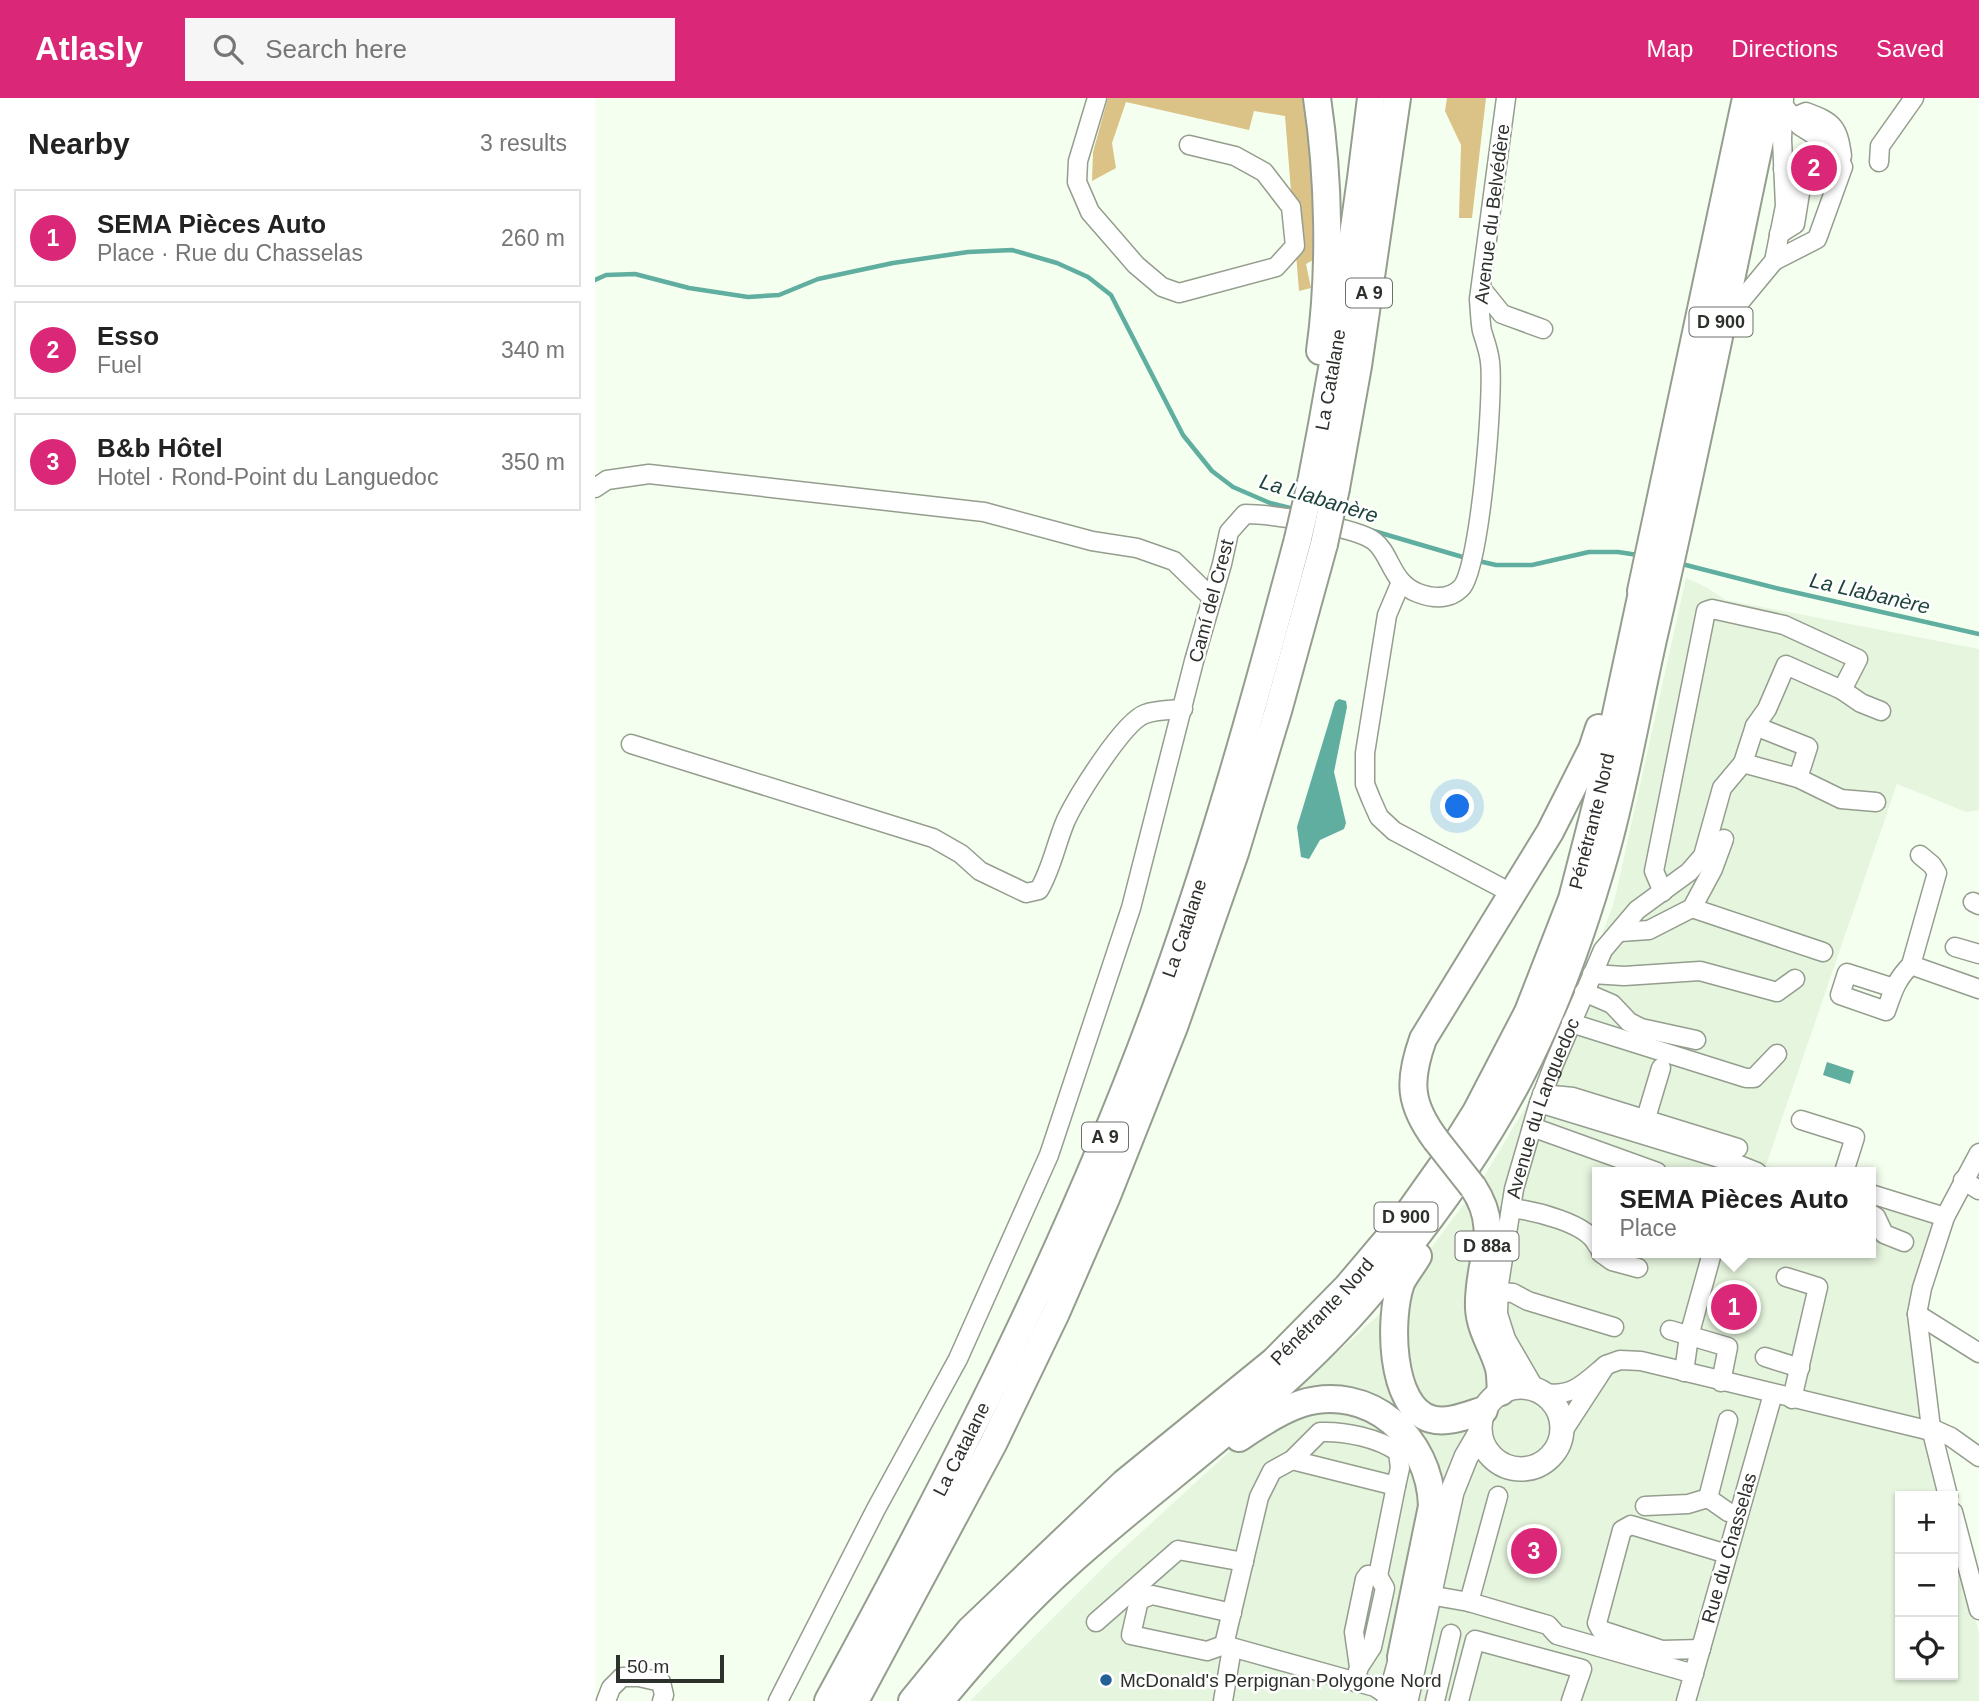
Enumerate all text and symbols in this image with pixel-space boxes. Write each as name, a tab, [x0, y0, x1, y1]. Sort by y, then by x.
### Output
search box	[185, 18, 675, 81]
text: Atlasly	[35, 30, 143, 67]
icon: search	[209, 30, 247, 68]
text: Search here	[265, 34, 407, 64]
text: Map	[1647, 35, 1693, 62]
text: Directions	[1731, 35, 1838, 62]
text: Saved	[1876, 35, 1944, 62]
street label: Avenue du Belvédère	[1471, 123, 1513, 305]
text: Nearby	[28, 127, 130, 160]
text: 3 results	[480, 130, 567, 156]
pin: 2	[1791, 142, 1837, 194]
text: SEMA Pièces Auto	[97, 209, 326, 239]
text: 1	[47, 225, 59, 251]
text: 260 m	[501, 225, 565, 251]
text: Place · Rue du Chasselas	[97, 240, 363, 266]
road number: A 9	[1346, 278, 1392, 308]
road number: D 900	[1689, 308, 1753, 336]
text: Esso	[97, 321, 159, 351]
street label: La Catalane	[1311, 327, 1349, 432]
text: 2	[47, 337, 59, 363]
text: 340 m	[501, 337, 565, 363]
text: Fuel	[97, 352, 142, 378]
text: B&b Hôtel	[97, 433, 223, 463]
text: 3	[47, 449, 59, 475]
text: 350 m	[501, 449, 565, 475]
text: Hotel · Rond-Point du Languedoc	[97, 464, 438, 490]
water label: La Llabanère	[1257, 469, 1381, 527]
street label: Camí del Crest	[1184, 536, 1238, 665]
water label: La Llabanère	[1808, 568, 1932, 618]
street label: Pénétrante Nord	[1564, 751, 1618, 891]
your location	[1440, 789, 1474, 823]
street label: La Catalane	[1157, 876, 1210, 980]
street label: Avenue du Languedoc	[1502, 1015, 1583, 1200]
road number: A 9	[1082, 1122, 1128, 1152]
popup	[1592, 1167, 1876, 1258]
text: SEMA Pièces Auto	[1619, 1184, 1849, 1214]
road number: D 900	[1375, 1202, 1437, 1232]
text: Place	[1619, 1215, 1677, 1241]
road number: D 88a	[1455, 1232, 1519, 1260]
street label: Pénétrante Nord	[1266, 1254, 1378, 1369]
pin: 1	[1711, 1281, 1757, 1333]
street label: La Catalane	[928, 1398, 993, 1499]
street label: Rue du Chasselas	[1698, 1470, 1760, 1626]
map controls	[1895, 1491, 1958, 1680]
button: +	[1895, 1491, 1958, 1554]
pin: 3	[1511, 1525, 1557, 1577]
button: −	[1895, 1554, 1958, 1617]
button: locate	[1895, 1617, 1958, 1680]
scale bar	[616, 1652, 725, 1684]
text: 50 m	[627, 1656, 669, 1677]
place label: McDonald's Perpignan Polygone Nord	[1120, 1670, 1442, 1691]
marker: McDonald's Perpignan Polygone Nord	[1098, 1672, 1114, 1688]

